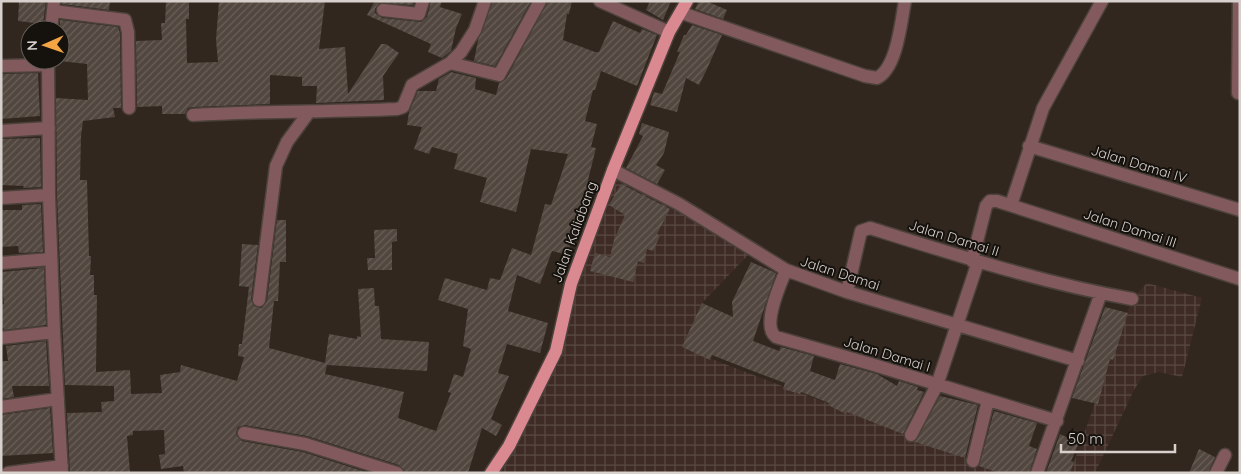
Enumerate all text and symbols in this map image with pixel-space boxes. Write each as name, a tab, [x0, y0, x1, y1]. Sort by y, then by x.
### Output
north arrow	[20, 20, 70, 70]
text: N	[23, 40, 41, 51]
street label: Jalan Damai IV	[1089, 141, 1189, 187]
street label: Jalan Kaliabang	[547, 179, 601, 285]
street label: Jalan Damai III	[1081, 204, 1179, 252]
street label: Jalan Damai II	[907, 216, 1001, 260]
street label: Jalan Damai	[798, 252, 882, 294]
street label: Jalan Damai I	[841, 332, 933, 376]
scale bar	[1061, 422, 1175, 454]
text: 50 m	[1068, 429, 1103, 448]

